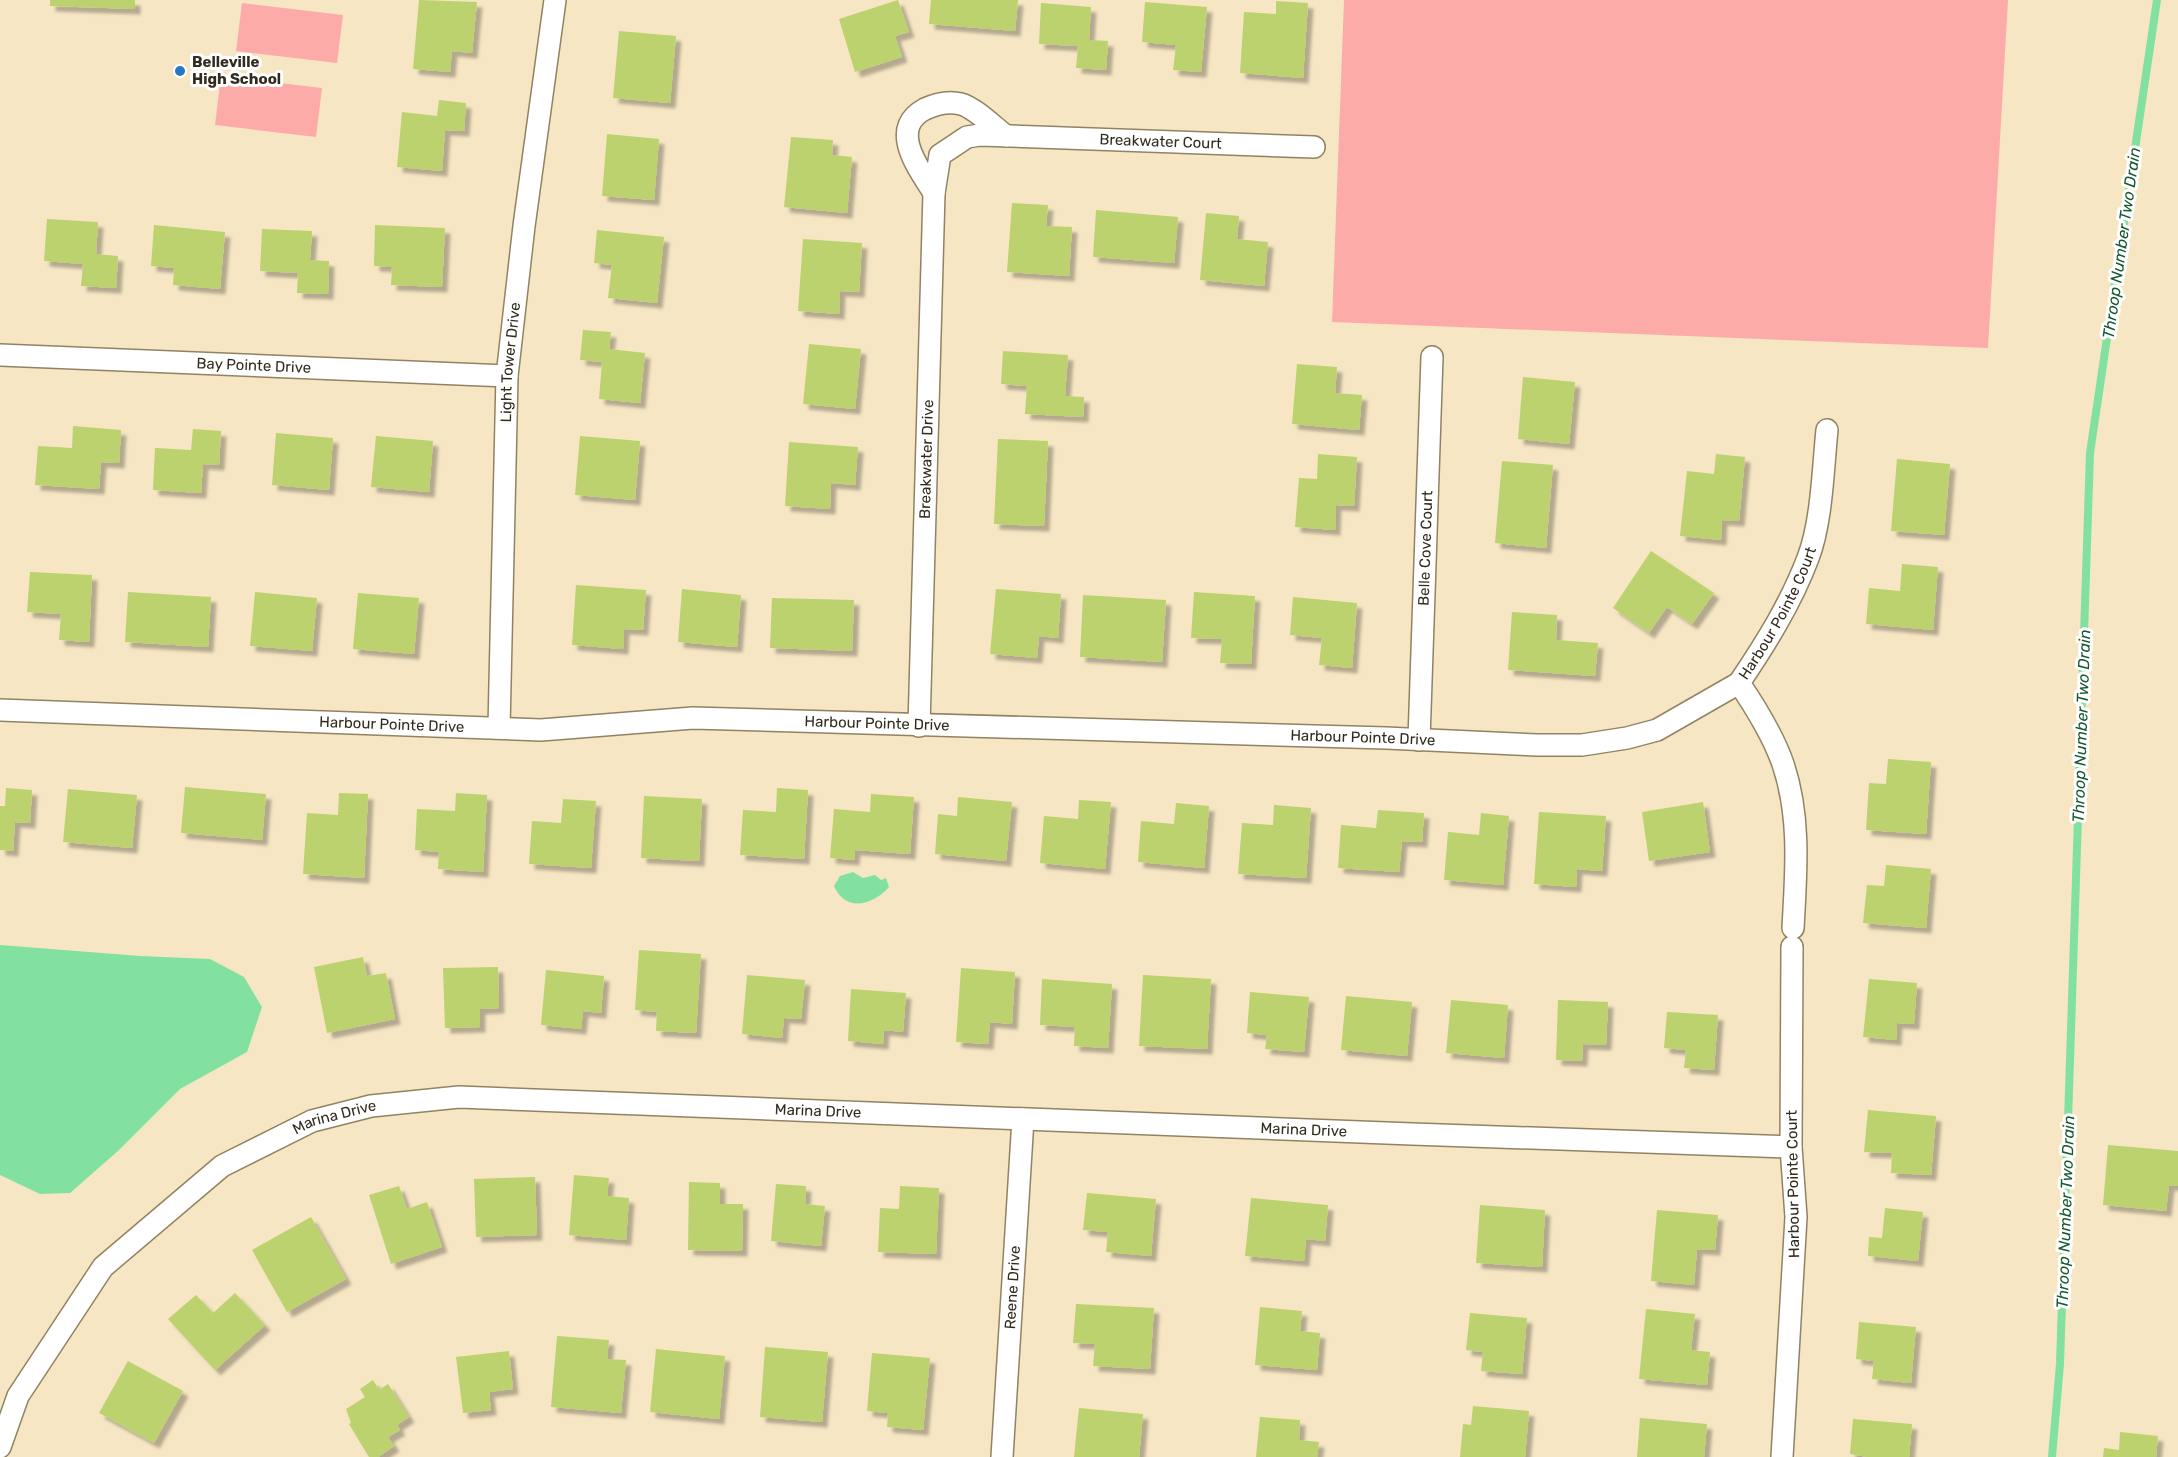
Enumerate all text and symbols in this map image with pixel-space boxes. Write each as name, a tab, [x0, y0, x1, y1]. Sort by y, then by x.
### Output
place label: Belleville High School	[192, 53, 281, 88]
marker: Belleville High School	[173, 64, 187, 78]
street label: Breakwater Court	[1099, 130, 1222, 153]
water label: Throop Number Two Drain	[2099, 146, 2144, 340]
street label: Light Tower Drive	[497, 301, 524, 422]
street label: Bay Pointe Drive	[196, 354, 311, 377]
street label: Breakwater Drive	[916, 399, 937, 519]
street label: Belle Cove Court	[1415, 490, 1436, 606]
street label: Harbour Pointe Court	[1735, 545, 1820, 683]
water label: Throop Number Two Drain	[2069, 629, 2094, 823]
street label: Harbour Pointe Drive	[804, 712, 950, 734]
street label: Harbour Pointe Drive	[319, 713, 465, 736]
street label: Harbour Pointe Drive	[1290, 726, 1436, 749]
street label: Marina Drive	[290, 1097, 377, 1138]
street label: Marina Drive	[774, 1100, 862, 1122]
street label: Harbour Pointe Court	[1783, 1110, 1803, 1258]
water label: Throop Number Two Drain	[2053, 1115, 2078, 1309]
street label: Marina Drive	[1260, 1119, 1347, 1140]
street label: Reene Drive	[1001, 1245, 1024, 1330]

